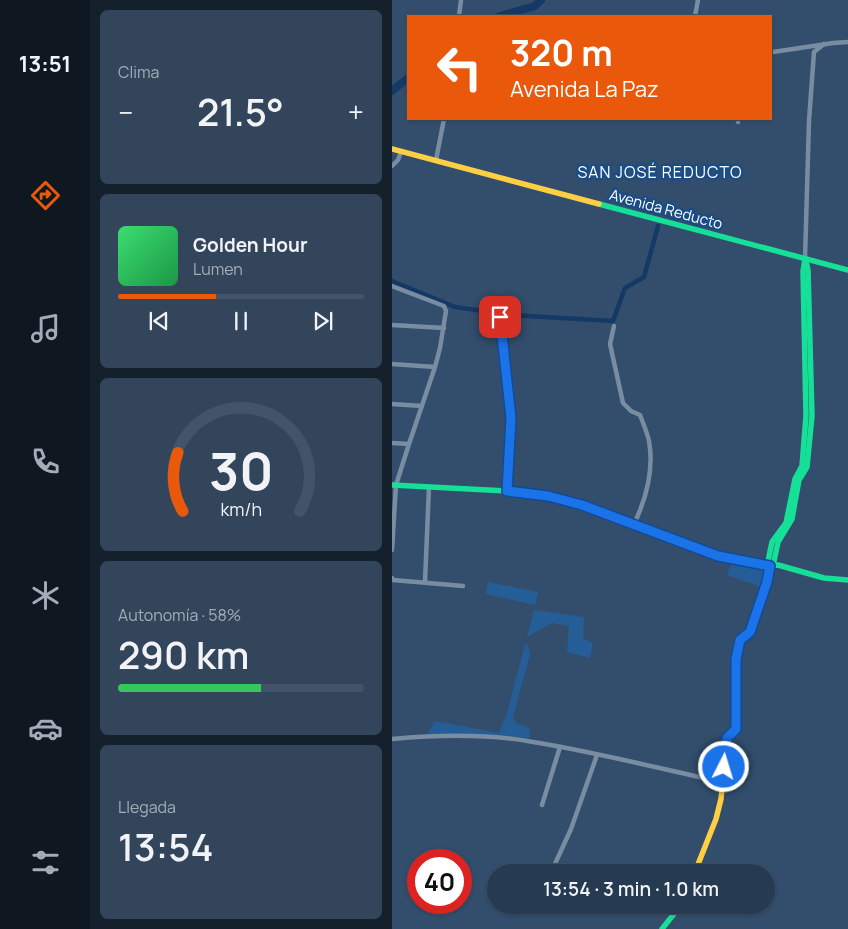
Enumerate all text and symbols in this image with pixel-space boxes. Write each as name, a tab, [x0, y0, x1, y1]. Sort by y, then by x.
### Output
text: 320 m	[510, 29, 613, 77]
icon: left	[427, 35, 492, 100]
text: 13:51	[19, 49, 71, 79]
text: Clima	[118, 61, 159, 83]
text: Avenida La Paz	[510, 74, 659, 104]
text: 21.5°	[197, 85, 284, 137]
text: −	[118, 93, 133, 131]
text: +	[348, 93, 364, 131]
district label: SAN JOSÉ REDUCTO	[577, 161, 743, 183]
icon: directions	[28, 178, 63, 213]
street label: Avenida Reducto	[607, 184, 725, 234]
text: Golden Hour	[193, 232, 307, 258]
text: Lumen	[193, 258, 243, 280]
pin	[479, 296, 521, 338]
icon: arrive	[486, 303, 514, 331]
icon: previous	[145, 307, 173, 335]
icon: pause	[227, 307, 255, 335]
icon: next	[309, 307, 337, 335]
icon: music	[28, 311, 63, 346]
text: 30	[209, 435, 273, 506]
icon: phone	[28, 444, 63, 479]
text: km/h	[220, 497, 262, 521]
icon: climate	[28, 578, 63, 613]
text: Autonomía · 58%	[118, 604, 241, 626]
text: 290 km	[118, 628, 249, 680]
icon: car	[28, 711, 63, 746]
position arrow	[697, 740, 749, 792]
text: Llegada	[118, 796, 176, 818]
text: 13:54	[118, 820, 213, 872]
icon: filters	[28, 845, 63, 880]
speed limit sign: 40	[407, 849, 472, 914]
text: 13:54 · 3 min · 1.0 km	[543, 876, 719, 902]

